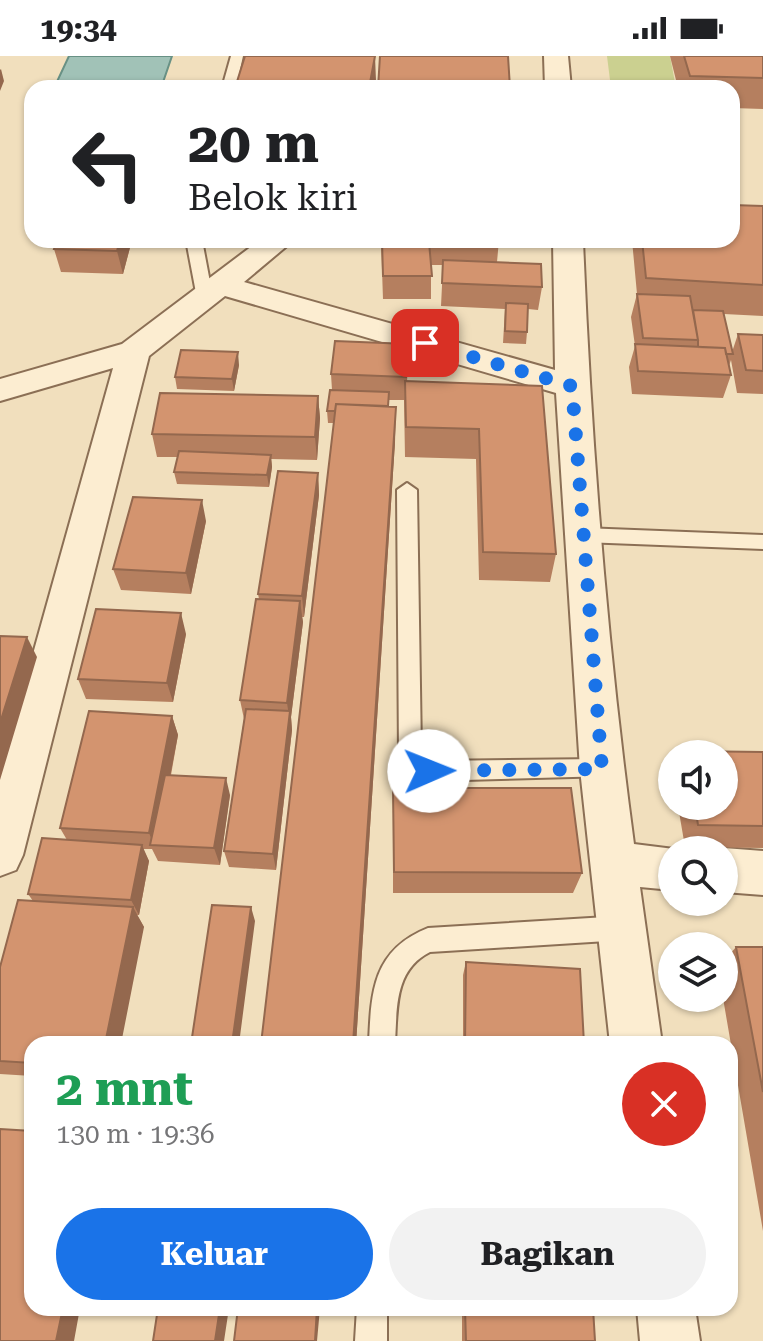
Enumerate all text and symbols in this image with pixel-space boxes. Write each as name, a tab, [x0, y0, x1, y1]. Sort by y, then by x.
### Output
text: 19:34	[40, 11, 117, 46]
text: 20 m	[188, 110, 319, 176]
icon: left	[56, 112, 160, 216]
text: Belok kiri	[188, 177, 357, 219]
pin	[391, 309, 459, 377]
icon: arrive	[403, 321, 447, 365]
position arrow	[387, 729, 471, 813]
map controls	[658, 740, 738, 1012]
button: sound	[658, 740, 738, 820]
button: search	[658, 836, 738, 916]
button: layers	[658, 932, 738, 1012]
text: 2 mnt	[56, 1061, 193, 1117]
button: close	[622, 1062, 706, 1146]
text: 130 m · 19:36	[56, 1119, 215, 1149]
button: Keluar	[56, 1208, 373, 1300]
button: Bagikan	[389, 1208, 706, 1300]

